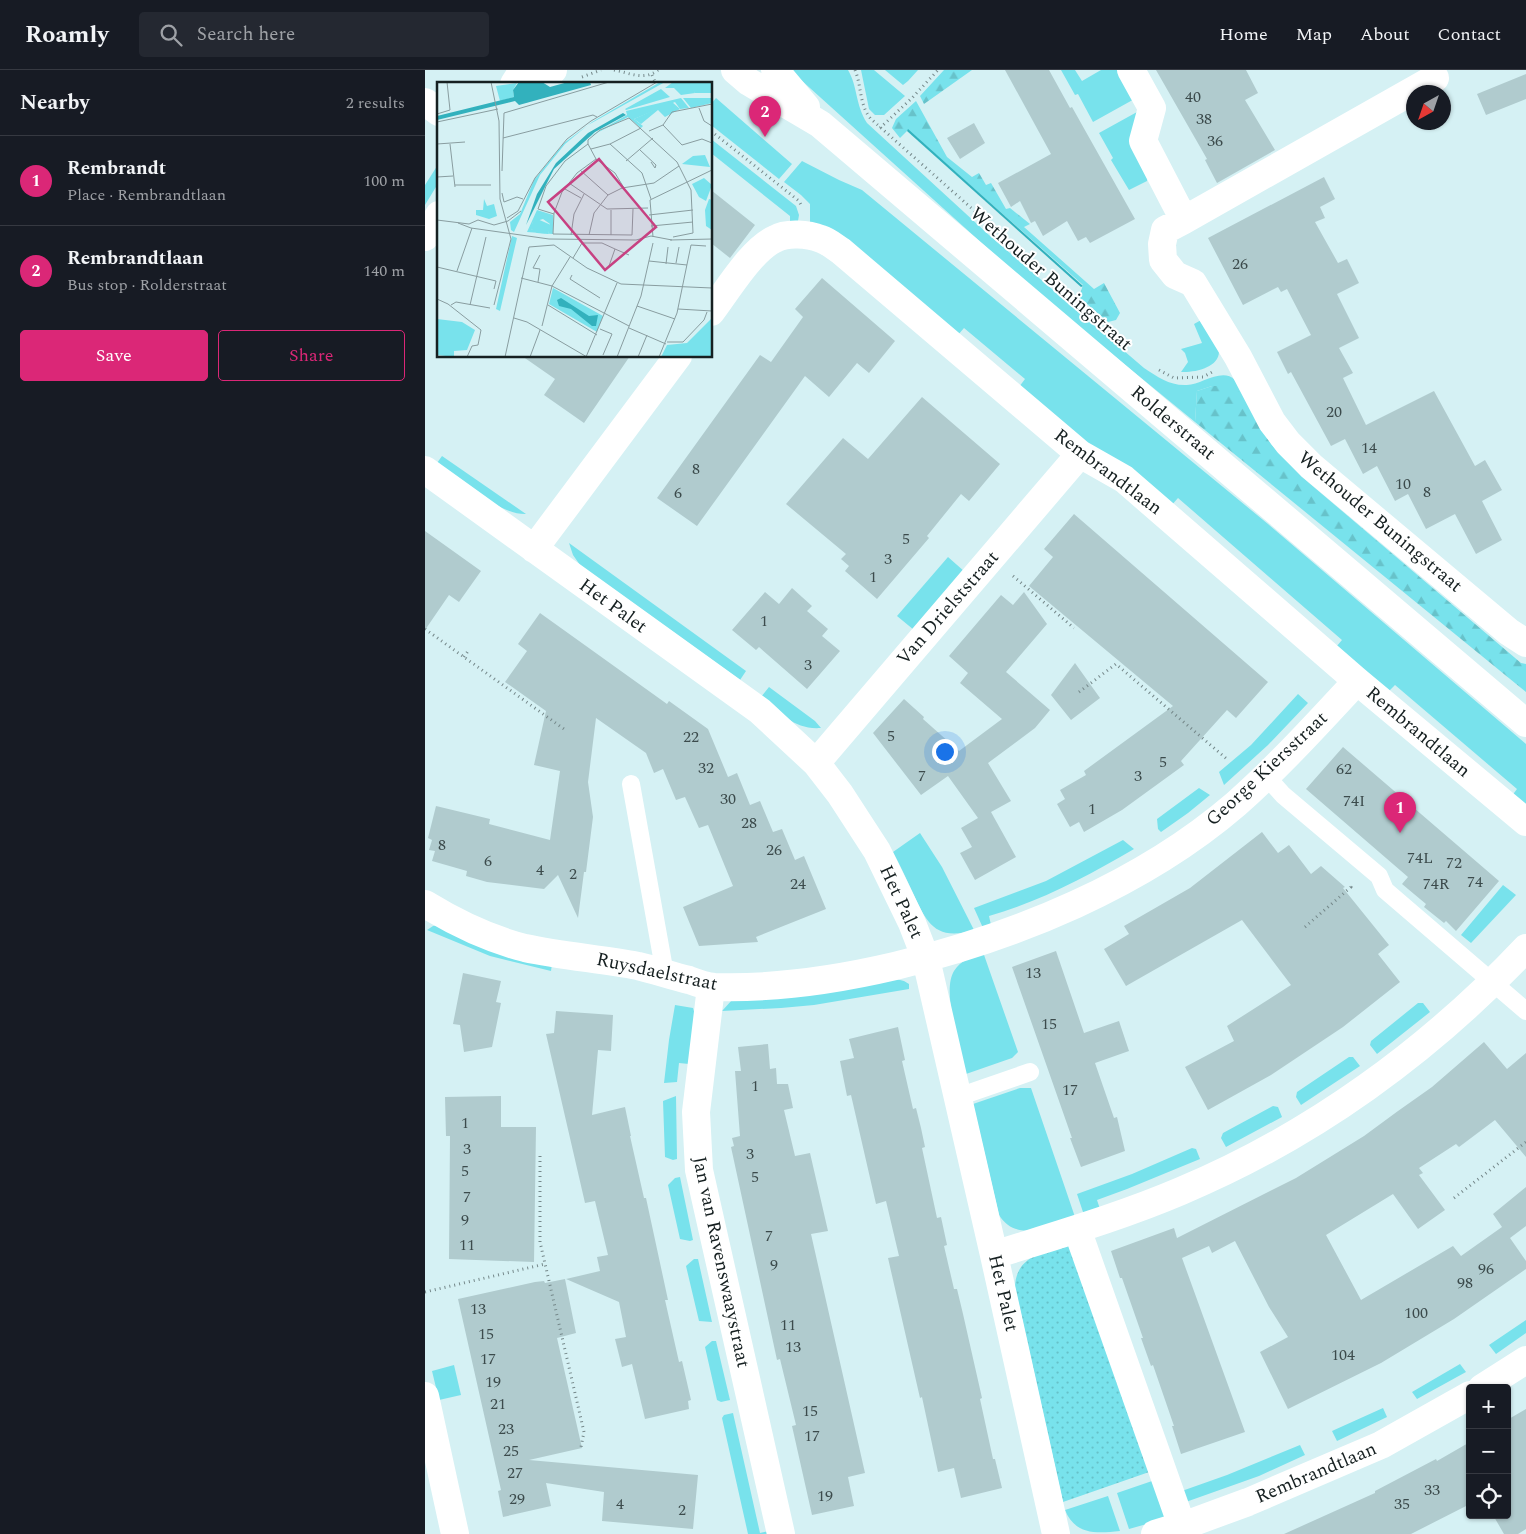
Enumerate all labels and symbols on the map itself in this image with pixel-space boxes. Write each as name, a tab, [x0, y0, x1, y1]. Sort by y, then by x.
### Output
inset map	[437, 82, 713, 358]
house number: 40	[1185, 85, 1201, 109]
north arrow	[1406, 85, 1451, 130]
pin: 2	[749, 96, 781, 137]
house number: 38	[1196, 107, 1212, 131]
house number: 36	[1207, 129, 1223, 153]
street label: Wethouder Buningstraat	[963, 200, 1139, 358]
house number: 26	[1232, 252, 1248, 276]
street label: Rolderstraat	[1124, 379, 1222, 468]
house number: 20	[1326, 400, 1342, 424]
street label: Rembrandtlaan	[1048, 422, 1168, 522]
house number: 14	[1361, 436, 1377, 460]
street label: Wethouder Buningstraat	[1291, 444, 1469, 600]
house number: 8	[692, 457, 700, 481]
house number: 10	[1395, 472, 1411, 496]
house number: 8	[1423, 480, 1431, 504]
house number: 6	[674, 481, 682, 505]
house number: 5	[902, 527, 910, 551]
street label: Van Drielststraat	[890, 544, 1006, 672]
house number: 3	[884, 547, 892, 571]
house number: 1	[869, 565, 877, 589]
street label: Het Palet	[573, 571, 653, 641]
house number: 1	[760, 609, 768, 633]
house number: 3	[804, 653, 812, 677]
street label: Rembrandtlaan	[1359, 679, 1477, 785]
street label: George Kiersstraat	[1199, 704, 1335, 833]
house number: 5	[887, 724, 895, 748]
house number: 22	[683, 725, 699, 749]
your location	[932, 739, 958, 765]
house number: 5	[1159, 750, 1167, 774]
house number: 32	[698, 756, 714, 780]
house number: 62	[1336, 757, 1352, 781]
house number: 7	[918, 764, 926, 788]
house number: 3	[1134, 764, 1142, 788]
house number: 30	[720, 787, 736, 811]
house number: 74I	[1343, 789, 1365, 813]
pin: 1	[1384, 792, 1416, 833]
house number: 1	[1088, 797, 1096, 821]
house number: 28	[741, 811, 757, 835]
house number: 8	[438, 833, 446, 857]
house number: 26	[766, 838, 782, 862]
house number: 74L	[1407, 846, 1433, 870]
house number: 6	[484, 849, 492, 873]
house number: 72	[1446, 851, 1462, 875]
house number: 4	[536, 858, 544, 882]
street label: Het Palet	[871, 860, 931, 944]
house number: 2	[569, 862, 577, 886]
house number: 74	[1467, 870, 1483, 894]
house number: 24	[790, 872, 806, 896]
house number: 74R	[1423, 872, 1450, 896]
street label: Ruysdaelstraat	[594, 945, 721, 999]
house number: 13	[1025, 961, 1041, 985]
house number: 15	[1041, 1012, 1057, 1036]
house number: 1	[751, 1074, 759, 1098]
house number: 17	[1062, 1078, 1078, 1102]
house number: 1	[461, 1111, 469, 1135]
house number: 3	[463, 1137, 471, 1161]
house number: 3	[746, 1142, 754, 1166]
street label: Jan van Ravenswaaystraat	[684, 1154, 758, 1371]
house number: 5	[461, 1159, 469, 1183]
house number: 5	[751, 1165, 759, 1189]
house number: 7	[463, 1185, 471, 1209]
house number: 9	[461, 1208, 469, 1232]
house number: 7	[765, 1224, 773, 1248]
house number: 11	[459, 1233, 475, 1257]
street label: Het Palet	[980, 1251, 1026, 1335]
house number: 9	[770, 1253, 778, 1277]
house number: 96	[1478, 1257, 1494, 1281]
house number: 98	[1457, 1271, 1473, 1295]
house number: 13	[470, 1297, 486, 1321]
house number: 100	[1404, 1301, 1428, 1325]
house number: 11	[780, 1313, 796, 1337]
house number: 15	[478, 1322, 494, 1346]
house number: 13	[785, 1335, 801, 1359]
house number: 104	[1331, 1343, 1355, 1367]
house number: 17	[480, 1347, 496, 1371]
house number: 19	[485, 1370, 501, 1394]
house number: 21	[490, 1392, 506, 1416]
house number: 15	[802, 1399, 818, 1423]
house number: 23	[498, 1417, 514, 1441]
house number: 17	[804, 1424, 820, 1448]
street label: Rembrandtlaan	[1251, 1434, 1381, 1512]
house number: 25	[503, 1439, 519, 1463]
house number: 27	[507, 1461, 523, 1485]
house number: 33	[1424, 1478, 1440, 1502]
house number: 19	[817, 1484, 833, 1508]
house number: 29	[509, 1487, 525, 1511]
house number: 4	[616, 1492, 624, 1516]
house number: 35	[1394, 1492, 1410, 1516]
house number: 2	[678, 1498, 686, 1522]

